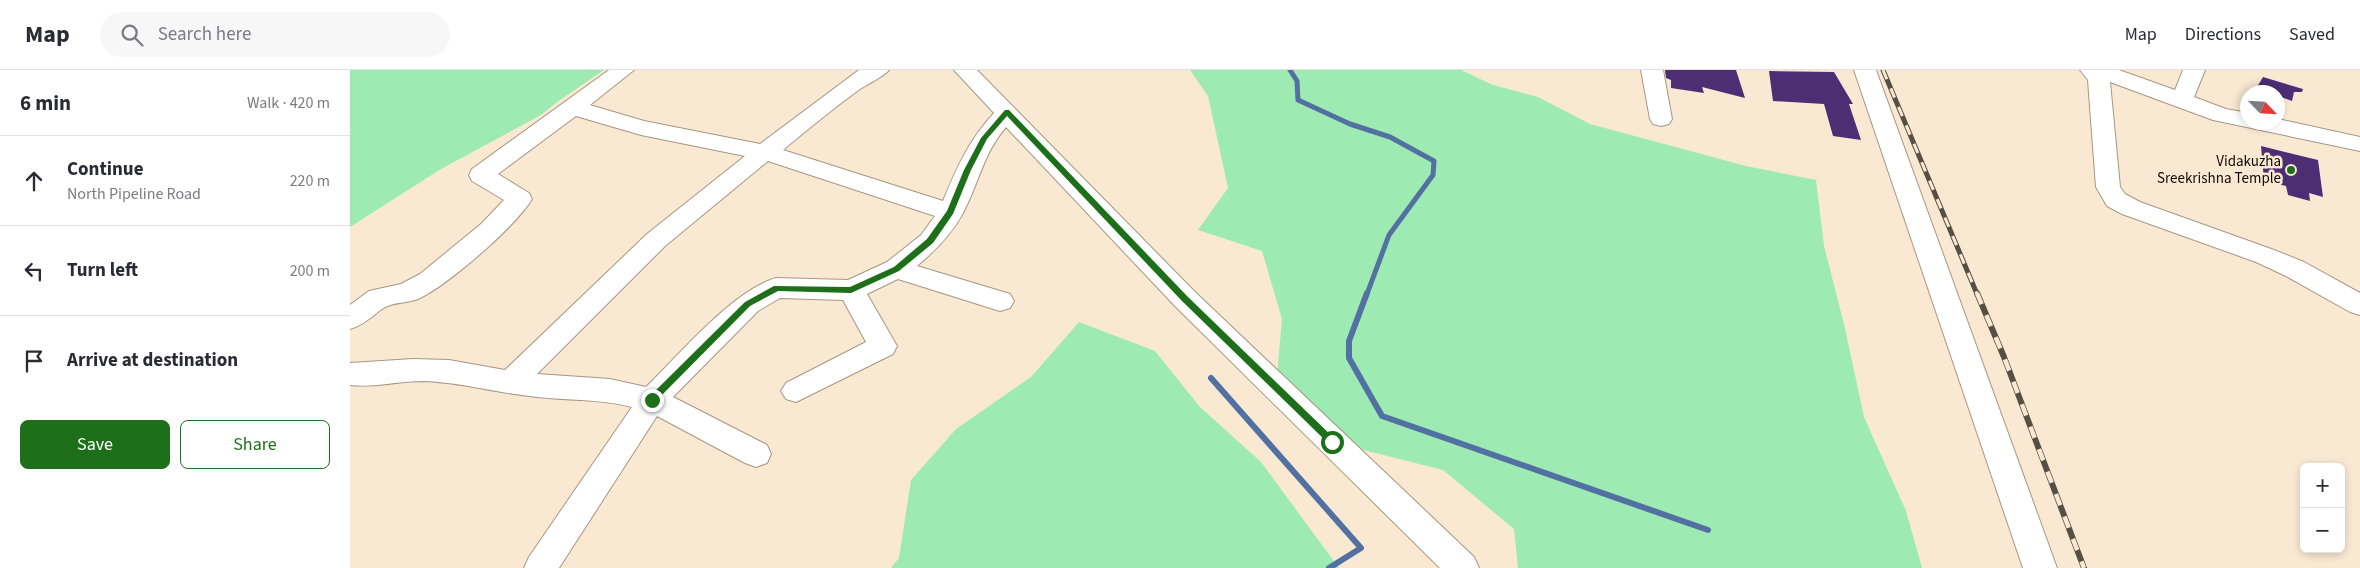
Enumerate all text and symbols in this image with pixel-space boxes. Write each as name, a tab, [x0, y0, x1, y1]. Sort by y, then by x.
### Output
search box	[100, 12, 450, 57]
text: Map	[25, 17, 70, 52]
icon: search	[118, 21, 146, 49]
text: Search here	[158, 21, 251, 48]
text: Map	[2125, 22, 2157, 47]
text: Directions	[2185, 22, 2261, 47]
text: Saved	[2289, 22, 2335, 47]
north arrow	[2240, 85, 2285, 130]
text: 6 min	[20, 88, 71, 118]
text: Walk · 420 m	[247, 92, 330, 114]
place label: Vidakuzha Sreekrishna Temple	[2157, 151, 2281, 189]
text: Continue	[67, 156, 144, 183]
marker: Vidakuzha Sreekrishna Temple	[2285, 164, 2297, 176]
icon: ahead	[20, 167, 48, 195]
text: 220 m	[290, 170, 330, 192]
text: North Pipeline Road	[67, 183, 201, 205]
icon: left	[20, 257, 48, 285]
text: Turn left	[67, 257, 138, 284]
text: 200 m	[290, 260, 330, 282]
icon: arrive	[20, 347, 48, 375]
text: Arrive at destination	[67, 347, 238, 374]
route end	[641, 389, 664, 412]
button: Save	[20, 420, 170, 469]
button: Share	[180, 420, 330, 469]
route start	[1321, 431, 1344, 454]
map controls	[2300, 463, 2345, 553]
button: +	[2300, 463, 2345, 508]
button: −	[2300, 508, 2345, 553]

